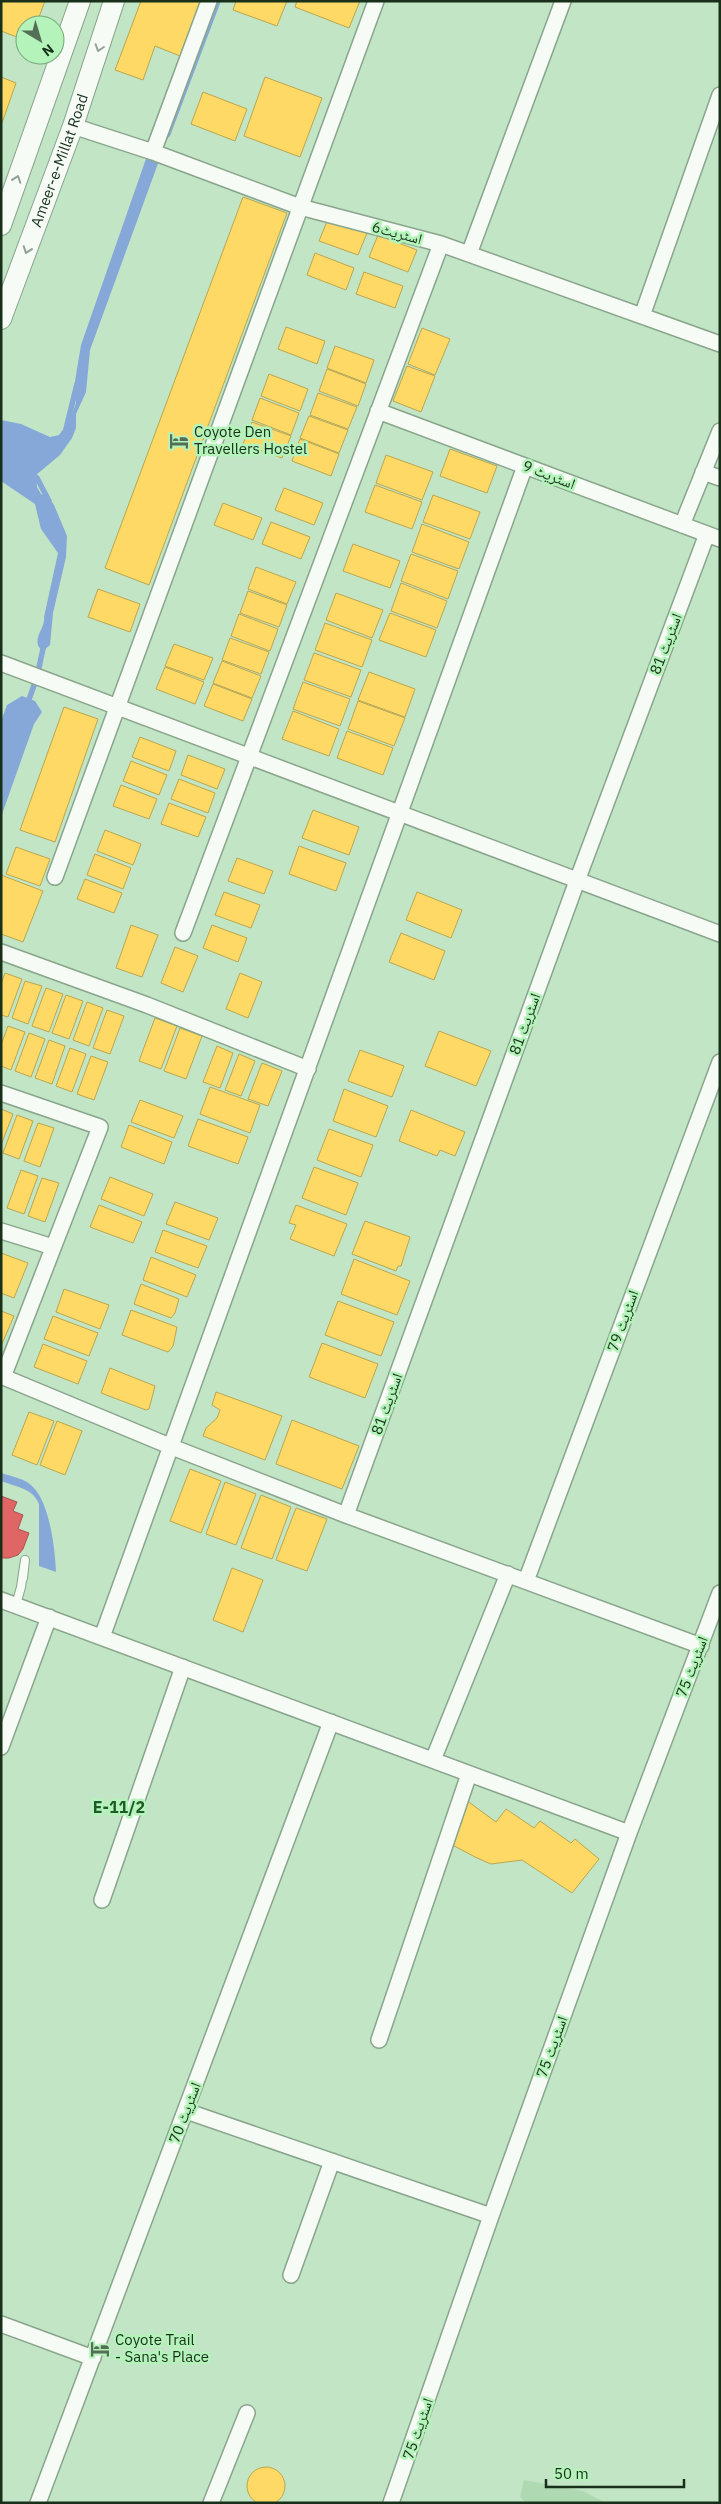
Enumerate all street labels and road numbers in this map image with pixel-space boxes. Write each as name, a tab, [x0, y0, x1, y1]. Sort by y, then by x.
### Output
street label: Ameer-e-Millat Road	[26, 91, 92, 230]
street label: اسٹریٹ6	[370, 217, 424, 248]
street label: اسٹریٹ 9	[520, 456, 578, 493]
street label: اسٹریٹ 81	[645, 611, 686, 677]
street label: اسٹریٹ 81	[505, 991, 544, 1057]
street label: اسٹریٹ 79	[603, 1288, 642, 1354]
street label: اسٹریٹ 81	[367, 1371, 406, 1437]
street label: اسٹریٹ 75	[671, 1634, 712, 1700]
street label: اسٹریٹ 75	[532, 2014, 571, 2080]
street label: اسٹریٹ 70	[164, 2080, 205, 2146]
street label: اسٹریٹ 75	[398, 2396, 437, 2462]

